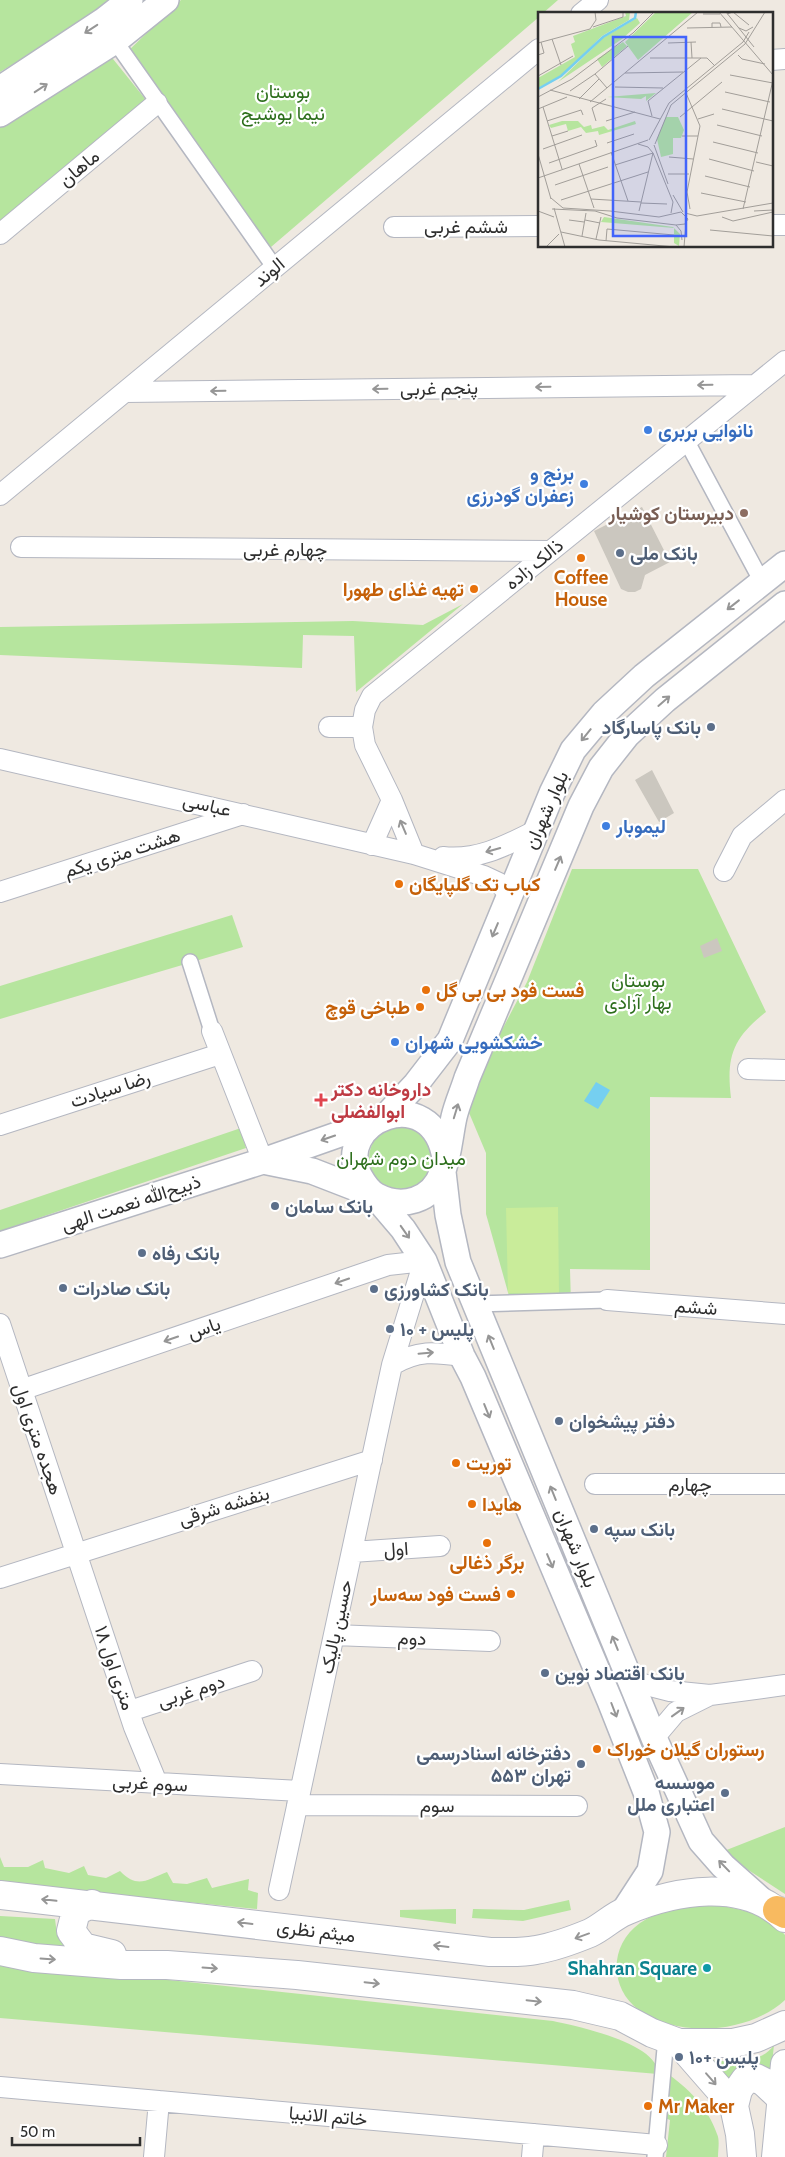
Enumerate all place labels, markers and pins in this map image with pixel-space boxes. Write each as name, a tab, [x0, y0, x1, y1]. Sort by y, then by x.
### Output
place label: نانوایی بربری	[658, 419, 753, 443]
marker: نانوایی بربری	[642, 424, 654, 436]
place label: برنج و زعفران گودرزی	[467, 462, 574, 508]
marker: برنج و زعفران گودرزی	[578, 478, 590, 490]
place label: دبیرستان کوشیار	[608, 502, 734, 526]
marker: دبیرستان کوشیار	[738, 507, 750, 519]
place label: بانک ملی	[630, 542, 698, 565]
marker: بانک ملی	[614, 547, 626, 559]
marker: Coffee House	[575, 552, 587, 564]
place label: Coffee House	[554, 566, 608, 611]
place label: تهیه غذای طهورا	[343, 578, 464, 602]
marker: تهیه غذای طهورا	[468, 583, 480, 595]
place label: بانک پاسارگاد	[602, 716, 701, 741]
marker: بانک پاسارگاد	[705, 721, 717, 733]
place label: لیموبار	[615, 815, 666, 839]
marker: لیموبار	[600, 820, 612, 832]
place label: کباب تک گلپایگان	[409, 873, 541, 898]
marker: کباب تک گلپایگان	[393, 878, 405, 890]
place label: فست فود بی بی گل	[436, 979, 585, 1003]
marker: فست فود بی بی گل	[420, 984, 432, 996]
place label: طباخی قوچ	[325, 996, 410, 1020]
marker: طباخی قوچ	[414, 1001, 426, 1013]
place label: خشکشویی شهران	[405, 1031, 543, 1055]
marker: خشکشویی شهران	[389, 1036, 401, 1048]
place label: داروخانه دکتر ابوالفضلی	[330, 1078, 431, 1124]
marker: داروخانه دکتر ابوالفضلی	[315, 1094, 327, 1106]
place label: بانک سامان	[285, 1195, 373, 1218]
marker: بانک سامان	[269, 1200, 281, 1212]
place label: بانک رفاه	[152, 1242, 220, 1266]
marker: بانک رفاه	[136, 1247, 148, 1259]
place label: بانک صادرات	[73, 1277, 170, 1301]
place label: بانک کشاورزی	[384, 1278, 489, 1302]
marker: بانک صادرات	[57, 1282, 69, 1294]
marker: بانک کشاورزی	[368, 1283, 380, 1295]
place label: پلیس + ۱۰	[400, 1318, 474, 1343]
marker: پلیس + ۱۰	[384, 1323, 396, 1335]
place label: دفتر پیشخوان	[569, 1410, 675, 1435]
marker: دفتر پیشخوان	[553, 1415, 565, 1427]
place label: توریت	[466, 1452, 511, 1476]
marker: توریت	[450, 1457, 462, 1469]
place label: هایدا	[482, 1493, 522, 1516]
marker: هایدا	[466, 1498, 478, 1510]
place label: بانک سپه	[604, 1518, 675, 1543]
marker: بانک سپه	[588, 1523, 600, 1535]
marker: برگر ذغالی	[481, 1537, 493, 1549]
place label: برگر ذغالی	[449, 1551, 525, 1575]
place label: فست فود سه‌سار	[369, 1583, 501, 1607]
marker: فست فود سه‌سار	[505, 1588, 517, 1600]
place label: بانک اقتصاد نوین	[555, 1662, 685, 1686]
marker: بانک اقتصاد نوین	[539, 1667, 551, 1679]
place label: رستوران گیلان خوراک	[607, 1738, 765, 1762]
place label: دفترخانه اسنادرسمی ۵۵۳ تهران	[416, 1742, 571, 1788]
marker: رستوران گیلان خوراک	[591, 1743, 603, 1755]
marker: دفترخانه اسنادرسمی ۵۵۳ تهران	[575, 1758, 587, 1770]
place label: موسسه اعتباری ملل	[627, 1771, 715, 1817]
marker: موسسه اعتباری ملل	[719, 1787, 731, 1799]
place label: Shahran Square	[568, 1957, 697, 1980]
marker: Shahran Square	[701, 1962, 713, 1974]
place label: پلیس +۱۰	[689, 2046, 759, 2071]
marker: پلیس +۱۰	[673, 2051, 685, 2063]
place label: Mr Maker	[658, 2095, 735, 2118]
marker: Mr Maker	[642, 2100, 654, 2112]

